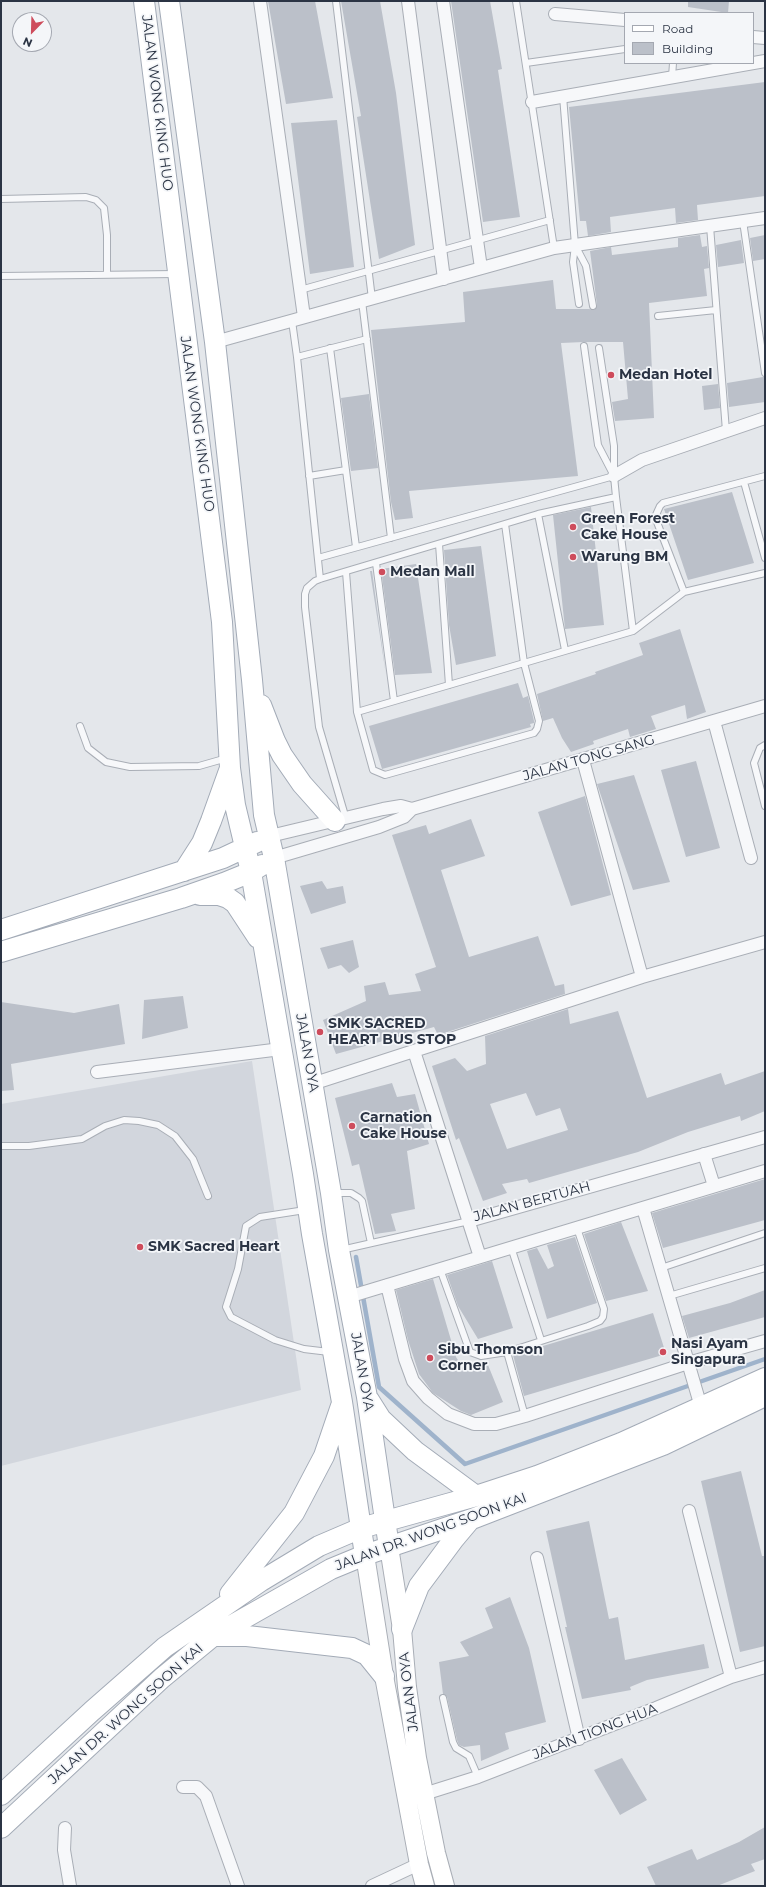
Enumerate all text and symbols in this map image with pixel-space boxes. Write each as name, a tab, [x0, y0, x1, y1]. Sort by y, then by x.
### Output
north arrow	[12, 12, 52, 52]
legend	[624, 12, 754, 64]
street label: JALAN WONG KING HUO	[138, 14, 176, 192]
text: Road	[662, 21, 693, 36]
text: N	[21, 34, 35, 50]
text: Building	[662, 41, 713, 56]
street label: JALAN WONG KING HUO	[176, 335, 218, 513]
place label: Medan Hotel	[619, 367, 713, 383]
marker: Medan Hotel	[606, 370, 616, 380]
place label: Green Forest Cake House	[581, 511, 675, 544]
marker: Green Forest Cake House	[568, 522, 578, 532]
place label: Warung BM	[581, 549, 668, 565]
marker: Warung BM	[568, 552, 578, 562]
place label: Medan Mall	[390, 564, 475, 580]
marker: Medan Mall	[377, 567, 387, 577]
street label: JALAN TONG SANG	[521, 731, 657, 785]
street label: JALAN OYA	[292, 1012, 322, 1094]
place label: SMK SACRED HEART BUS STOP	[328, 1016, 456, 1048]
marker: SMK SACRED HEART BUS STOP	[315, 1027, 325, 1037]
place label: Carnation Cake House	[360, 1110, 447, 1142]
marker: Carnation Cake House	[347, 1121, 357, 1131]
street label: JALAN BERTUAH	[472, 1178, 592, 1226]
place label: SMK Sacred Heart	[148, 1239, 280, 1255]
marker: SMK Sacred Heart	[135, 1242, 145, 1252]
street label: JALAN OYA	[347, 1331, 377, 1413]
place label: Nasi Ayam Singapura	[671, 1336, 748, 1368]
place label: Sibu Thomson Corner	[438, 1342, 543, 1374]
marker: Nasi Ayam Singapura	[658, 1347, 668, 1357]
marker: Sibu Thomson Corner	[425, 1353, 435, 1363]
street label: JALAN DR. WONG SOON KAI	[333, 1490, 529, 1574]
street label: JALAN DR. WONG SOON KAI	[45, 1640, 207, 1788]
street label: JALAN OYA	[396, 1651, 422, 1733]
street label: JALAN TIONG HUA	[530, 1700, 660, 1764]

